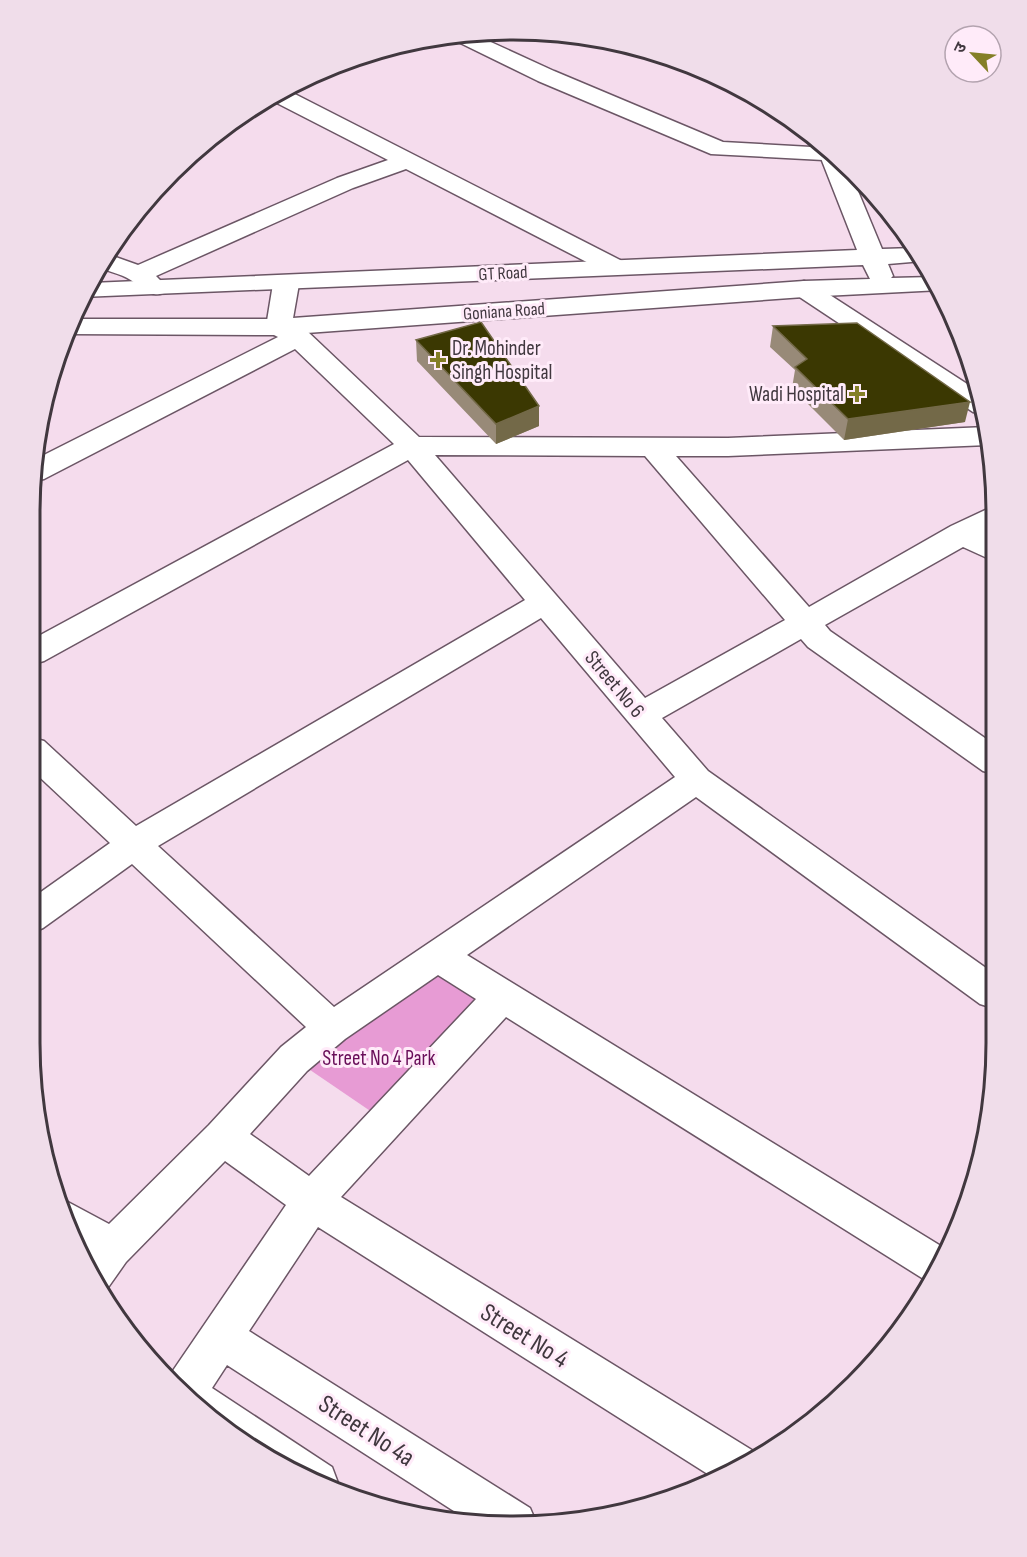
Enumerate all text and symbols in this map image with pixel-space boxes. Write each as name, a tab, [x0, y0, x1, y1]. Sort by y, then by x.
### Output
north arrow	[943, 24, 1003, 84]
text: उ	[950, 39, 972, 56]
street label: GT Road	[478, 262, 528, 285]
street label: Goniana Road	[462, 298, 546, 325]
place label: Dr. Mohinder Singh Hospital	[452, 336, 552, 385]
marker: Dr. Mohinder Singh Hospital	[429, 351, 447, 369]
place label: Wadi Hospital	[749, 382, 844, 407]
marker: Wadi Hospital	[848, 385, 866, 403]
street label: Street No 6	[579, 646, 650, 723]
park label: Street No 4 Park	[322, 1046, 436, 1071]
street label: Street No 4	[474, 1297, 574, 1375]
street label: Street No 4a	[312, 1389, 420, 1474]

